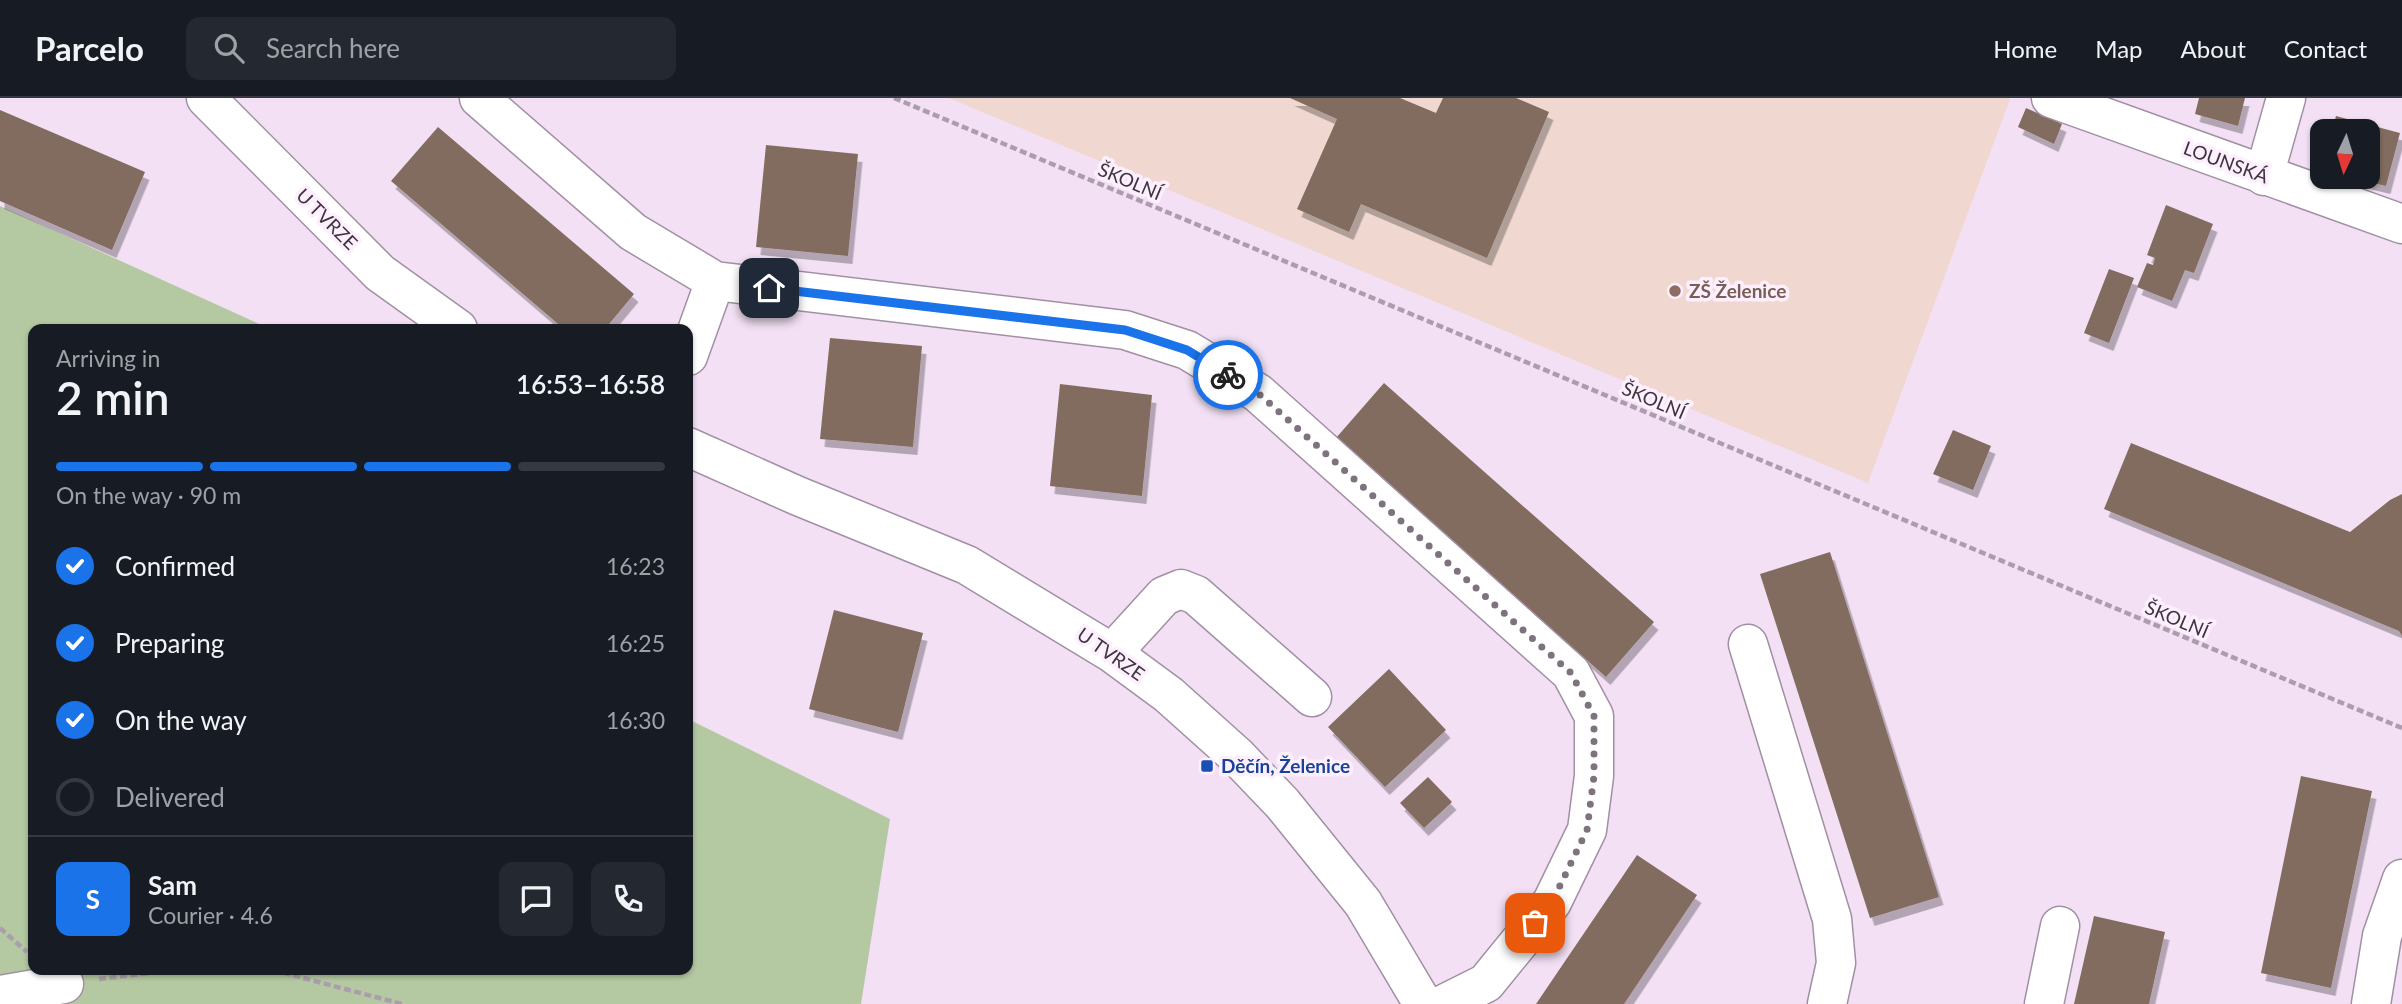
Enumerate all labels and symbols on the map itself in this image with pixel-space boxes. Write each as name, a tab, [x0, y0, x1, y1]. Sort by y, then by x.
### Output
north arrow	[2310, 119, 2380, 189]
street label: LOUNSKÁ	[2181, 136, 2272, 188]
street label: ŠKOLNÍ	[1095, 157, 1167, 205]
street label: U TVRZE	[292, 183, 363, 254]
pin	[739, 258, 799, 318]
place label: ZŠ Želenice	[1689, 279, 1786, 302]
marker: ZŠ Želenice	[1667, 283, 1683, 299]
courier	[1193, 340, 1263, 410]
street label: ŠKOLNÍ	[1619, 376, 1691, 424]
street label: ŠKOLNÍ	[2142, 595, 2214, 643]
street label: U TVRZE	[1073, 622, 1149, 685]
place label: Děčín, Želenice	[1221, 754, 1350, 777]
marker: Děčín, Želenice	[1199, 758, 1215, 774]
pin	[1505, 893, 1565, 953]

